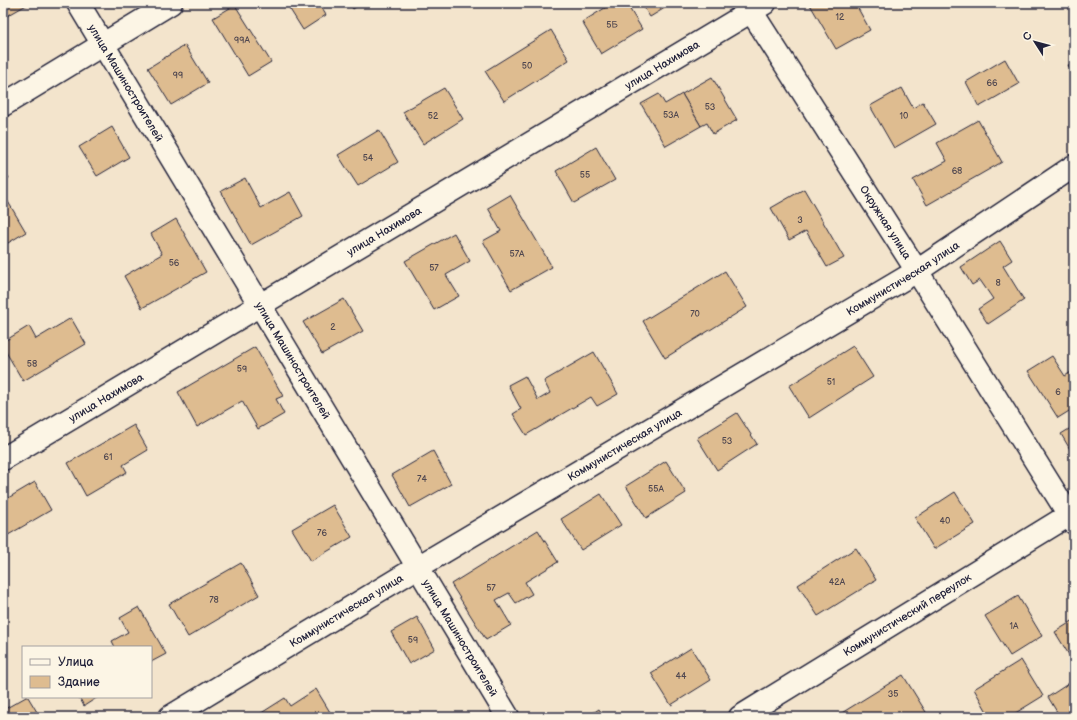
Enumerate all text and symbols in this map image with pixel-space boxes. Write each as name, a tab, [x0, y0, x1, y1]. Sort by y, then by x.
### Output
house number: 12	[836, 12, 845, 23]
house number: 5Б	[606, 20, 618, 31]
street label: улица Машиностроителей	[85, 22, 166, 144]
north arrow	[1015, 22, 1055, 62]
text: С	[1020, 29, 1035, 43]
house number: 99А	[234, 35, 250, 46]
street label: улица Нахимова	[623, 38, 702, 92]
house number: 50	[522, 61, 532, 72]
house number: 99	[173, 70, 183, 81]
house number: 66	[987, 78, 998, 89]
house number: 53	[705, 102, 716, 113]
house number: 53А	[663, 110, 680, 121]
house number: 52	[428, 111, 439, 122]
house number: 10	[900, 111, 908, 122]
house number: 54	[363, 153, 374, 164]
house number: 68	[952, 166, 962, 177]
house number: 55	[580, 170, 590, 181]
street label: Окружная улица	[857, 183, 914, 262]
street label: улица Нахимова	[345, 204, 424, 259]
house number: 3	[797, 215, 803, 226]
street label: Коммунистическая улица	[844, 238, 962, 318]
house number: 57А	[509, 249, 525, 260]
house number: 56	[169, 258, 180, 269]
house number: 57	[429, 263, 439, 274]
house number: 8	[995, 278, 1001, 289]
street label: улица Машиностроителей	[252, 300, 333, 421]
house number: 70	[690, 309, 700, 320]
house number: 2	[330, 322, 336, 333]
house number: 58	[27, 359, 37, 370]
house number: 59	[237, 364, 247, 375]
street label: улица Нахимова	[67, 370, 146, 425]
house number: 51	[827, 377, 835, 388]
house number: 6	[1055, 387, 1061, 398]
street label: Коммунистическая улица	[565, 406, 685, 484]
house number: 53	[722, 436, 733, 447]
house number: 61	[104, 452, 112, 463]
house number: 74	[417, 474, 427, 485]
house number: 55А	[648, 484, 664, 495]
house number: 40	[940, 516, 950, 527]
house number: 76	[317, 528, 327, 539]
street label: Коммунистическая улица	[287, 571, 406, 650]
street label: Коммунистический переулок	[841, 571, 974, 659]
street label: улица Машиностроителей	[420, 577, 500, 699]
house number: 42А	[829, 577, 846, 588]
house number: 57	[486, 583, 496, 594]
house number: 78	[209, 595, 219, 606]
house number: 1А	[1010, 621, 1019, 632]
house number: 59	[408, 635, 418, 646]
legend	[22, 646, 152, 698]
text: Улица	[58, 655, 94, 670]
house number: 44	[676, 671, 687, 682]
text: Здание	[58, 675, 100, 690]
house number: 35	[888, 689, 898, 700]

